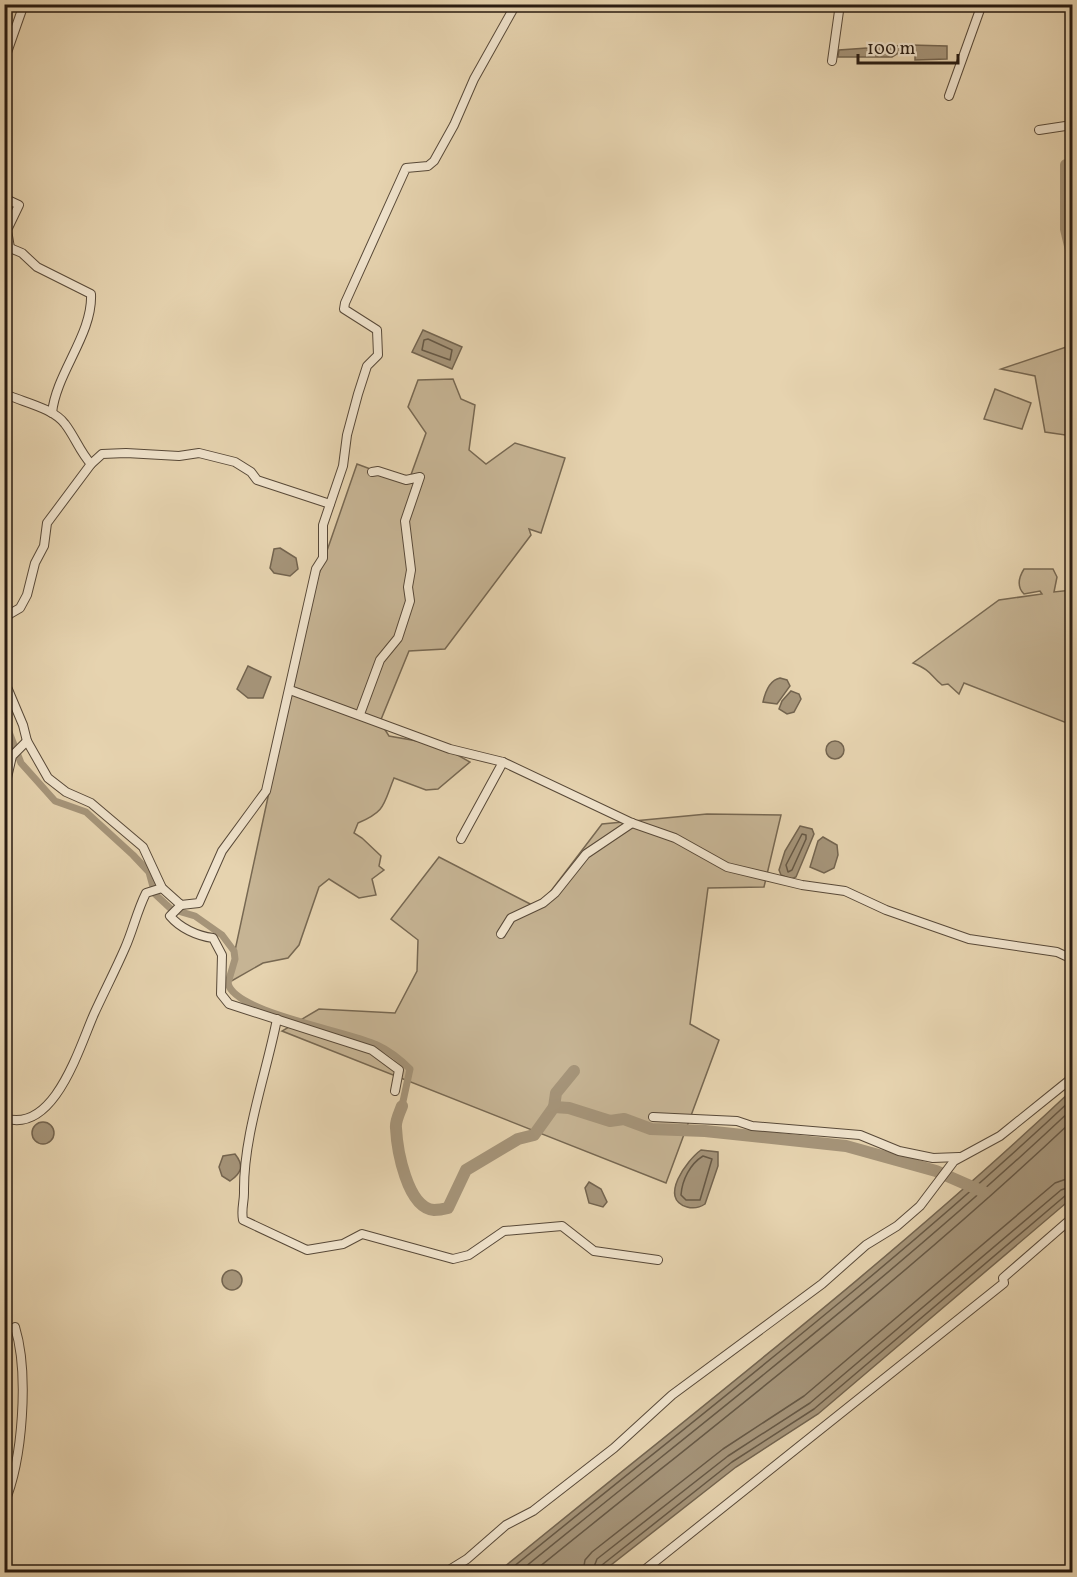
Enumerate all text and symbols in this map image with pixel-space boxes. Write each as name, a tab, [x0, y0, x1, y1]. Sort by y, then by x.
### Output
scale bar	[858, 27, 958, 65]
text: 100 m	[867, 37, 916, 62]

